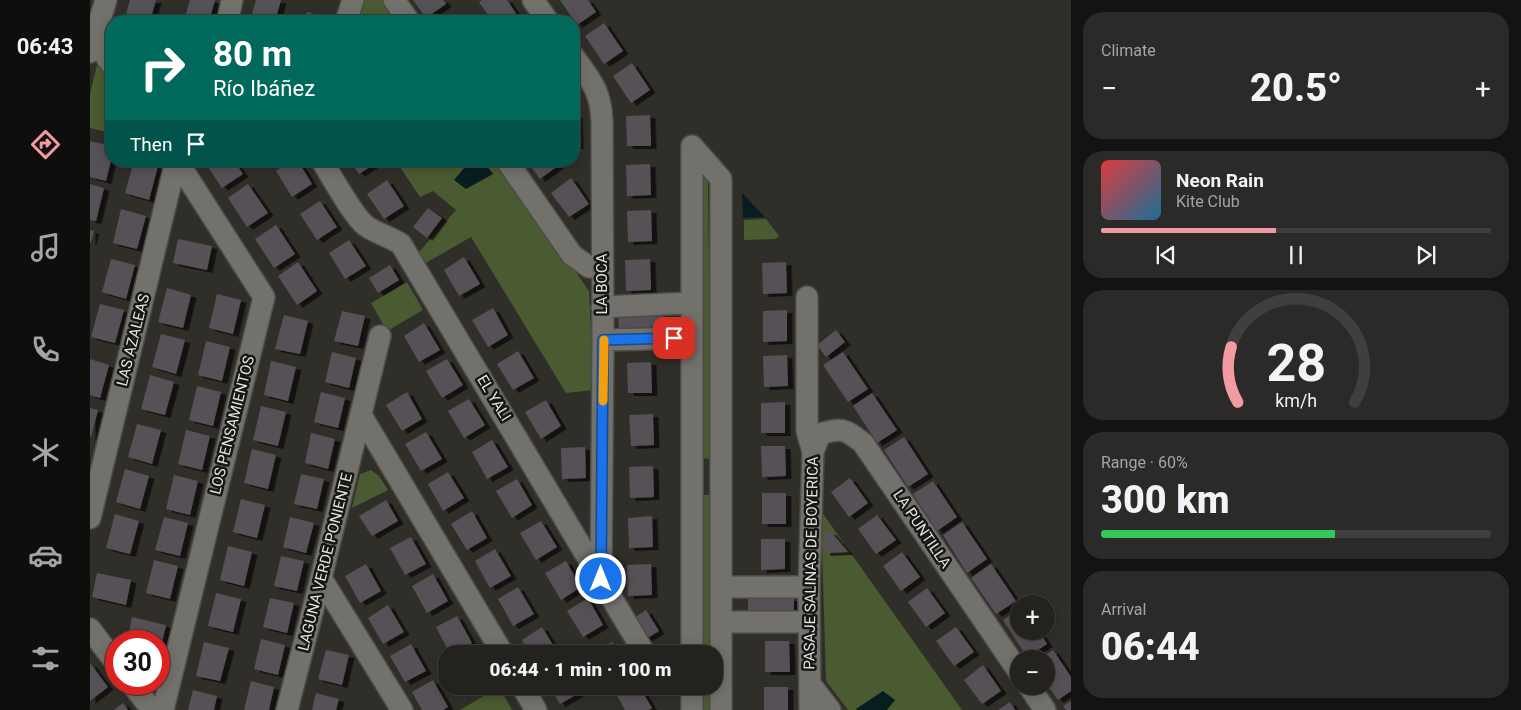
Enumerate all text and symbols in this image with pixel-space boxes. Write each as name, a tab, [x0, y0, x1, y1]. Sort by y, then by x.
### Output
text: 06:43	[17, 34, 73, 59]
text: 80 m	[213, 34, 292, 75]
icon: right	[130, 35, 195, 100]
text: Climate	[1101, 41, 1156, 60]
text: 20.5°	[1250, 66, 1342, 110]
text: −	[1101, 72, 1117, 105]
text: +	[1475, 72, 1491, 105]
text: Río Ibáñez	[213, 76, 315, 101]
icon: directions	[28, 127, 63, 162]
icon: arrive	[182, 130, 210, 158]
text: Then	[130, 133, 172, 156]
text: Neon Rain	[1176, 169, 1264, 192]
text: Kite Club	[1176, 192, 1240, 211]
icon: music	[28, 230, 63, 265]
icon: previous	[1152, 241, 1180, 269]
icon: pause	[1282, 241, 1310, 269]
icon: next	[1412, 241, 1440, 269]
street label: LA BOCA	[593, 253, 611, 314]
street label: LAS AZALEAS	[113, 292, 153, 388]
pin	[653, 317, 695, 359]
icon: arrive	[660, 324, 688, 352]
icon: phone	[28, 332, 63, 367]
text: 28	[1266, 333, 1326, 394]
street label: LOS PENSAMIENTOS	[206, 354, 258, 496]
street label: EL YALI	[473, 372, 515, 424]
text: km/h	[1275, 390, 1317, 411]
icon: climate	[28, 435, 63, 470]
text: Range · 60%	[1101, 453, 1188, 472]
street label: PASAJE SALINAS DE BOYERICA	[800, 456, 822, 670]
street label: LAGUNA VERDE PONIENTE	[294, 471, 356, 653]
text: 300 km	[1101, 478, 1230, 522]
street label: LA PUNTILLA	[889, 486, 955, 572]
icon: car	[28, 538, 63, 573]
position arrow	[574, 552, 626, 604]
map controls	[1010, 595, 1055, 695]
button: +	[1010, 595, 1055, 640]
text: Arrival	[1101, 600, 1146, 619]
text: 06:44	[1101, 625, 1200, 669]
speed limit sign: 30	[105, 630, 170, 695]
icon: filters	[28, 641, 63, 676]
button: −	[1010, 650, 1055, 695]
text: 06:44 · 1 min · 100 m	[489, 658, 672, 681]

